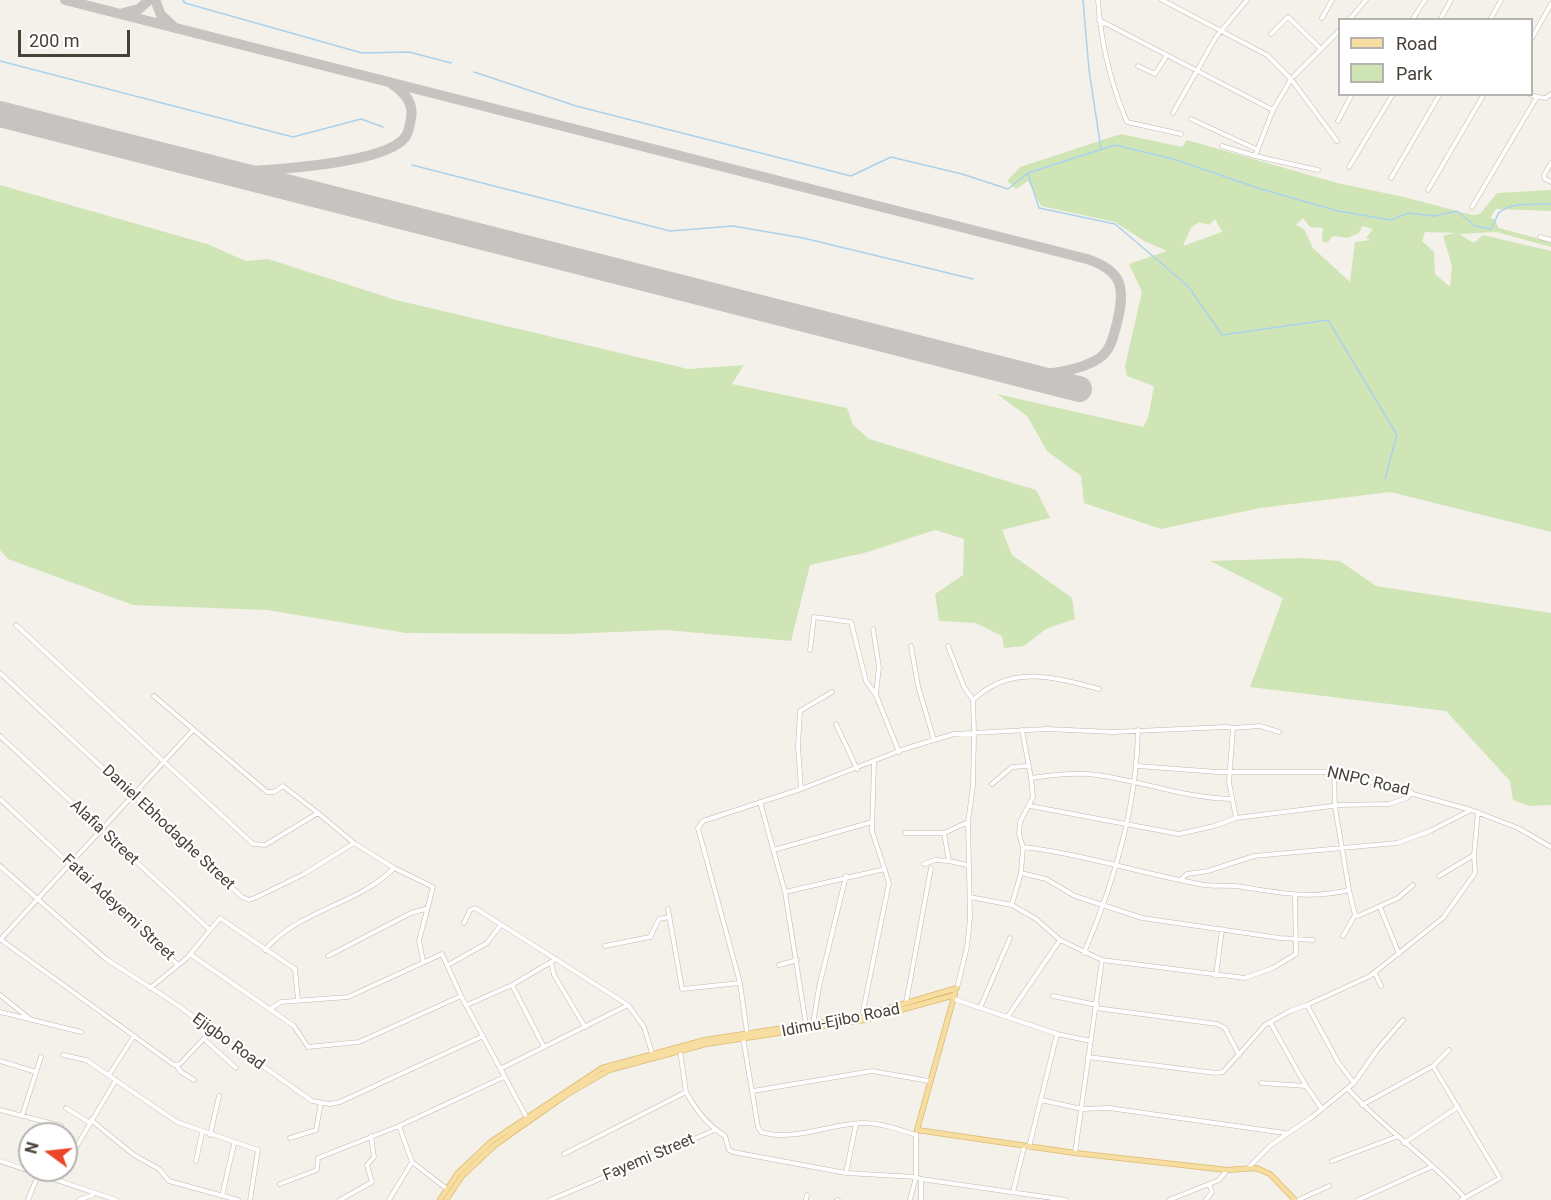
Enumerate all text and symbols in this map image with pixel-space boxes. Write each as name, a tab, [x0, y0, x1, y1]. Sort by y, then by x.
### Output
scale bar	[21, 18, 134, 56]
legend	[1338, 18, 1533, 96]
text: 200 m	[29, 30, 80, 51]
text: Road	[1396, 33, 1437, 54]
text: Park	[1396, 63, 1432, 84]
street label: Daniel Ebhodaghe Street	[98, 761, 238, 895]
street label: NNPC Road	[1325, 763, 1411, 801]
street label: Alafia Street	[66, 796, 142, 870]
street label: Fatai Adeyemi Street	[58, 851, 178, 965]
street label: Idimu-Ejibo Road	[780, 1000, 902, 1042]
street label: Ejigbo Road	[188, 1009, 268, 1075]
north arrow	[18, 1122, 78, 1182]
street label: Fayemi Street	[601, 1130, 697, 1186]
text: N	[21, 1140, 43, 1156]

